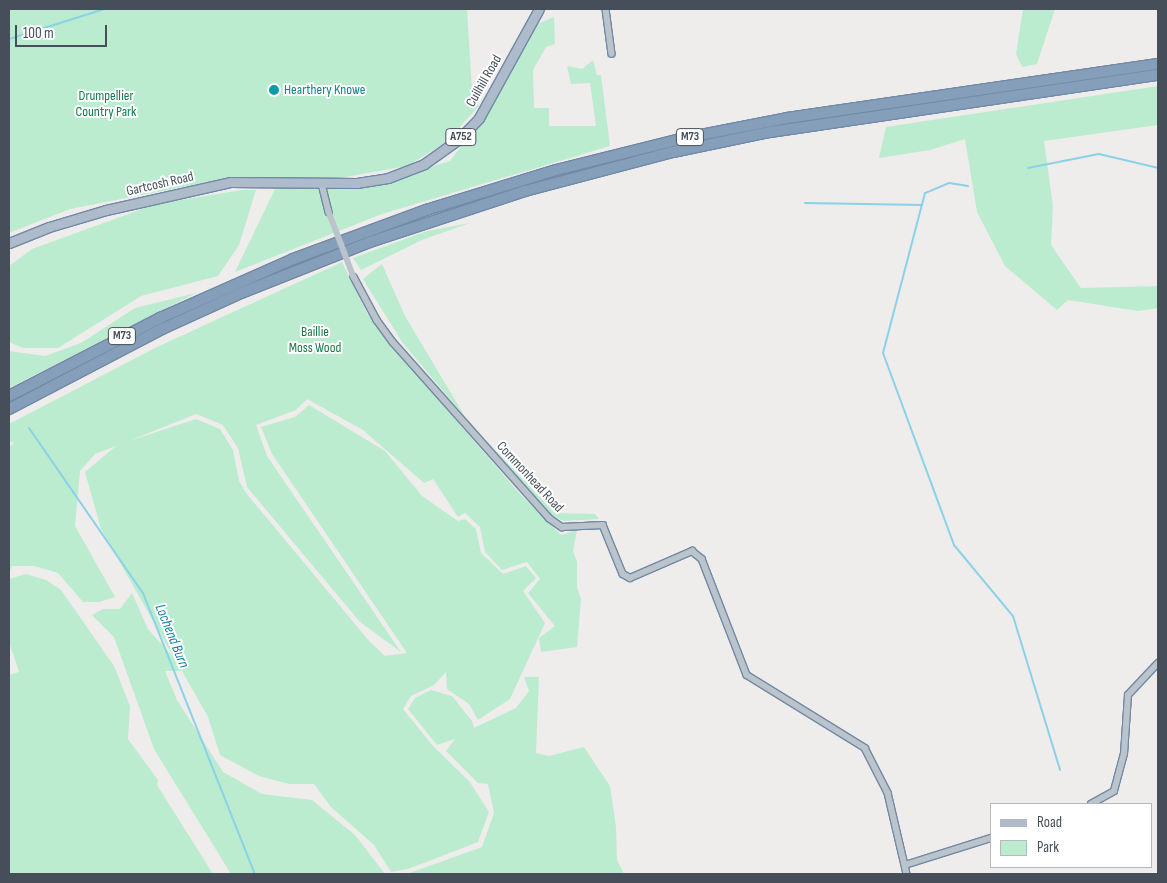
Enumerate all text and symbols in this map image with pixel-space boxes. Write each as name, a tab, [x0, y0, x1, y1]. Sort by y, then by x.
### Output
scale bar	[18, 15, 110, 47]
text: 100 m	[23, 24, 54, 43]
street label: Cuilhill Road	[462, 52, 506, 110]
place label: Hearthery Knowe	[284, 82, 365, 98]
marker: Hearthery Knowe	[268, 84, 280, 96]
park label: Drumpellier Country Park	[76, 88, 136, 120]
road number: A752	[445, 128, 477, 146]
road number: M73	[675, 128, 705, 146]
street label: Gartcosh Road	[125, 168, 195, 200]
park label: Baillie Moss Wood	[289, 324, 341, 357]
road number: M73	[107, 326, 137, 346]
street label: Commonhead Road	[493, 438, 567, 516]
water label: Lochend Burn	[151, 601, 193, 671]
legend	[990, 803, 1152, 868]
text: Road	[1037, 813, 1062, 832]
text: Park	[1037, 838, 1059, 857]

